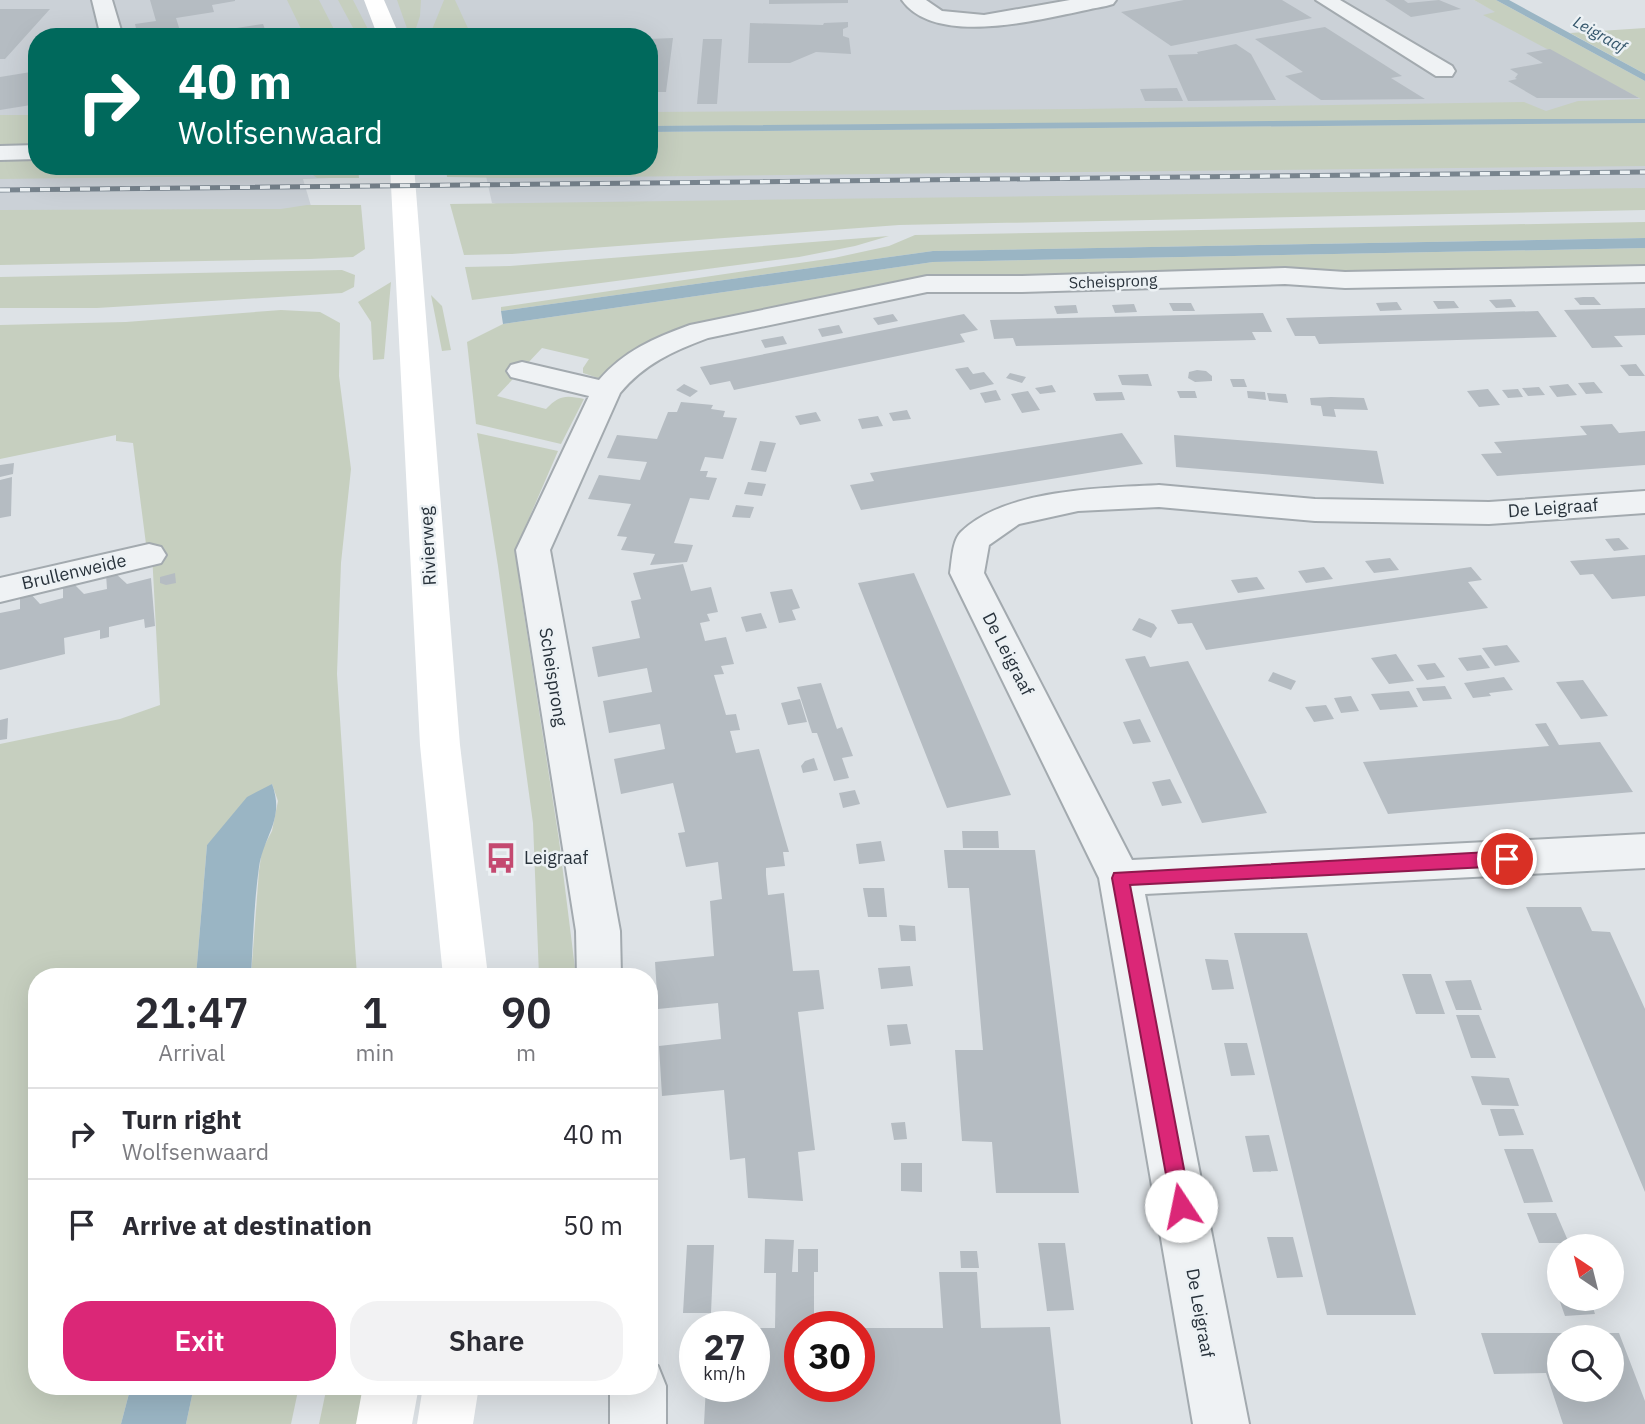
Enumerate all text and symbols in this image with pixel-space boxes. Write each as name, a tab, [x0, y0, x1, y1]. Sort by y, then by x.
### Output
water label: Leigraaf	[1570, 11, 1632, 58]
text: 40 m	[178, 49, 292, 112]
icon: right	[63, 56, 154, 147]
text: Wolfsenwaard	[178, 111, 383, 153]
street label: Scheisprong	[1068, 269, 1158, 293]
street label: De Leigraaf	[1507, 493, 1599, 522]
street label: Rivierweg	[414, 505, 441, 586]
street label: Brullenweide	[19, 548, 129, 595]
street label: De Leigraaf	[978, 608, 1039, 699]
street label: Scheisprong	[534, 626, 573, 728]
pin	[1477, 829, 1537, 889]
icon: arrive	[1488, 840, 1526, 878]
bus stop icon: Leigraaf	[484, 841, 518, 875]
place label: Leigraaf	[524, 846, 588, 869]
text: 21:47	[135, 985, 249, 1040]
text: 1	[362, 985, 387, 1040]
text: 90	[501, 985, 551, 1040]
text: Arrival	[158, 1037, 225, 1067]
text: min	[355, 1037, 394, 1067]
text: m	[516, 1037, 536, 1067]
text: Turn right	[122, 1102, 241, 1136]
icon: right	[63, 1115, 101, 1153]
text: 40 m	[563, 1117, 623, 1151]
text: Wolfsenwaard	[122, 1136, 269, 1166]
position arrow	[1144, 1169, 1218, 1243]
icon: arrive	[63, 1206, 101, 1244]
text: Arrive at destination	[122, 1208, 372, 1242]
text: 50 m	[563, 1208, 623, 1242]
north arrow	[1547, 1234, 1624, 1311]
map controls	[1547, 1234, 1624, 1402]
street label: De Leigraaf	[1181, 1266, 1220, 1360]
button: Exit	[63, 1301, 336, 1381]
button: Share	[350, 1301, 623, 1381]
speed limit sign: 30	[784, 1311, 875, 1402]
text: 27	[703, 1324, 746, 1370]
button: search	[1547, 1325, 1624, 1402]
text: km/h	[703, 1362, 746, 1385]

